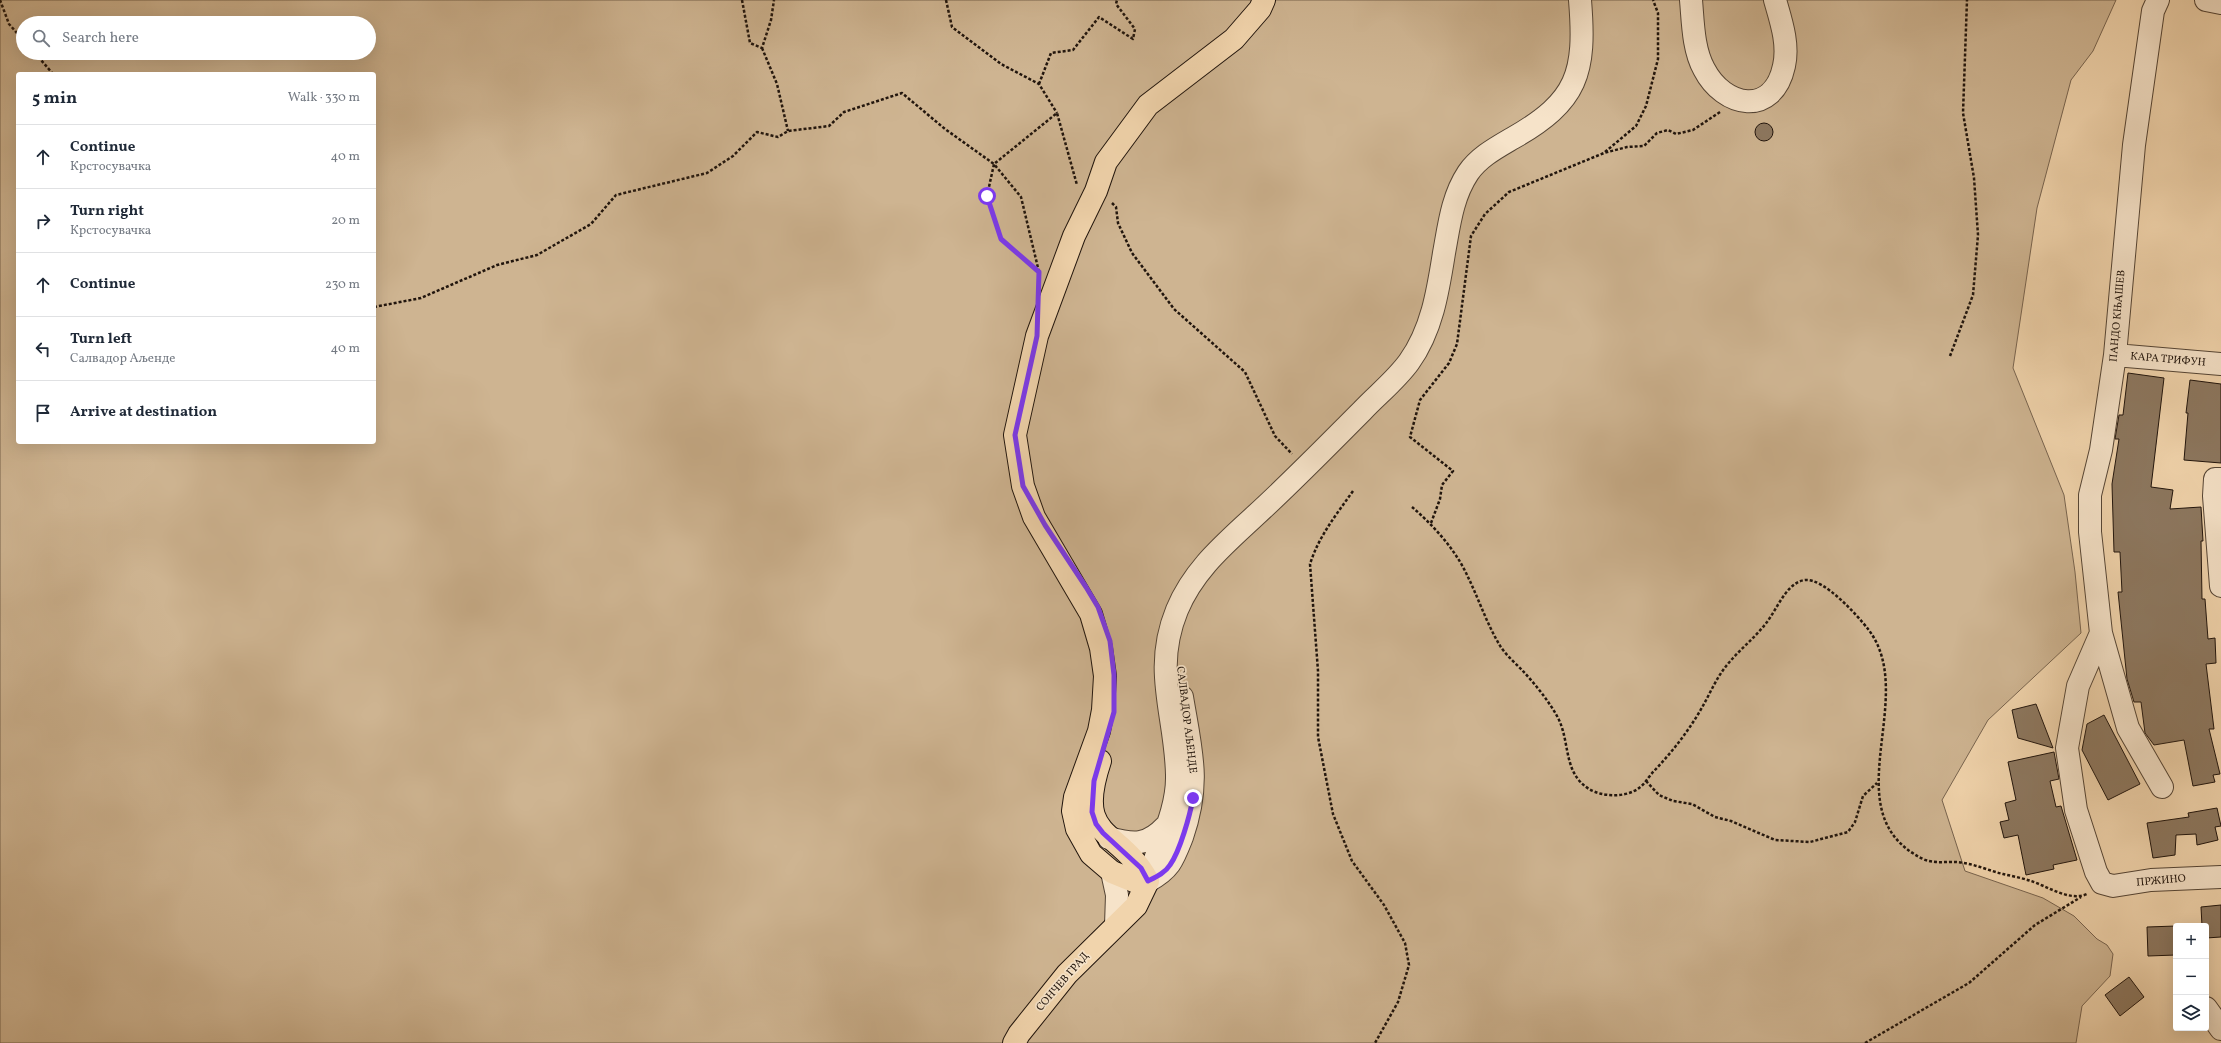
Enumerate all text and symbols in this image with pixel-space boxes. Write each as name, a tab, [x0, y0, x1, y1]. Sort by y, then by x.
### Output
search box	[16, 16, 376, 60]
icon: search	[30, 27, 52, 49]
text: Search here	[62, 28, 139, 49]
text: 5 min	[32, 87, 77, 110]
text: Walk · 330 m	[288, 89, 360, 107]
text: Continue	[70, 137, 135, 158]
icon: ahead	[32, 146, 54, 168]
text: 40 m	[331, 148, 360, 166]
text: Крстосувачка	[70, 158, 151, 176]
route start	[978, 187, 996, 205]
text: Turn right	[70, 201, 144, 222]
icon: right	[32, 210, 54, 232]
text: 20 m	[331, 212, 360, 230]
text: Крстосувачка	[70, 222, 151, 240]
street label: ПАНДО КЊАШЕВ	[2107, 269, 2130, 363]
icon: ahead	[32, 274, 54, 296]
text: Continue	[70, 274, 135, 295]
text: 230 m	[325, 276, 360, 294]
text: Turn left	[70, 329, 132, 350]
icon: left	[32, 338, 54, 360]
text: 40 m	[331, 340, 360, 358]
street label: КАРА ТРИФУН	[2130, 349, 2206, 371]
text: Салвадор Аљенде	[70, 350, 175, 368]
icon: arrive	[32, 402, 54, 424]
text: Arrive at destination	[70, 402, 217, 423]
street label: САЛВАДОР АЉЕНДЕ	[1172, 666, 1200, 775]
route end	[1184, 789, 1202, 807]
street label: ПРЖИНО	[2136, 871, 2186, 891]
map controls	[2173, 923, 2209, 1031]
button: +	[2173, 923, 2209, 959]
street label: СОНЧЕВ ГРАД	[1033, 949, 1093, 1015]
button: −	[2173, 959, 2209, 995]
button: layers	[2173, 995, 2209, 1031]

